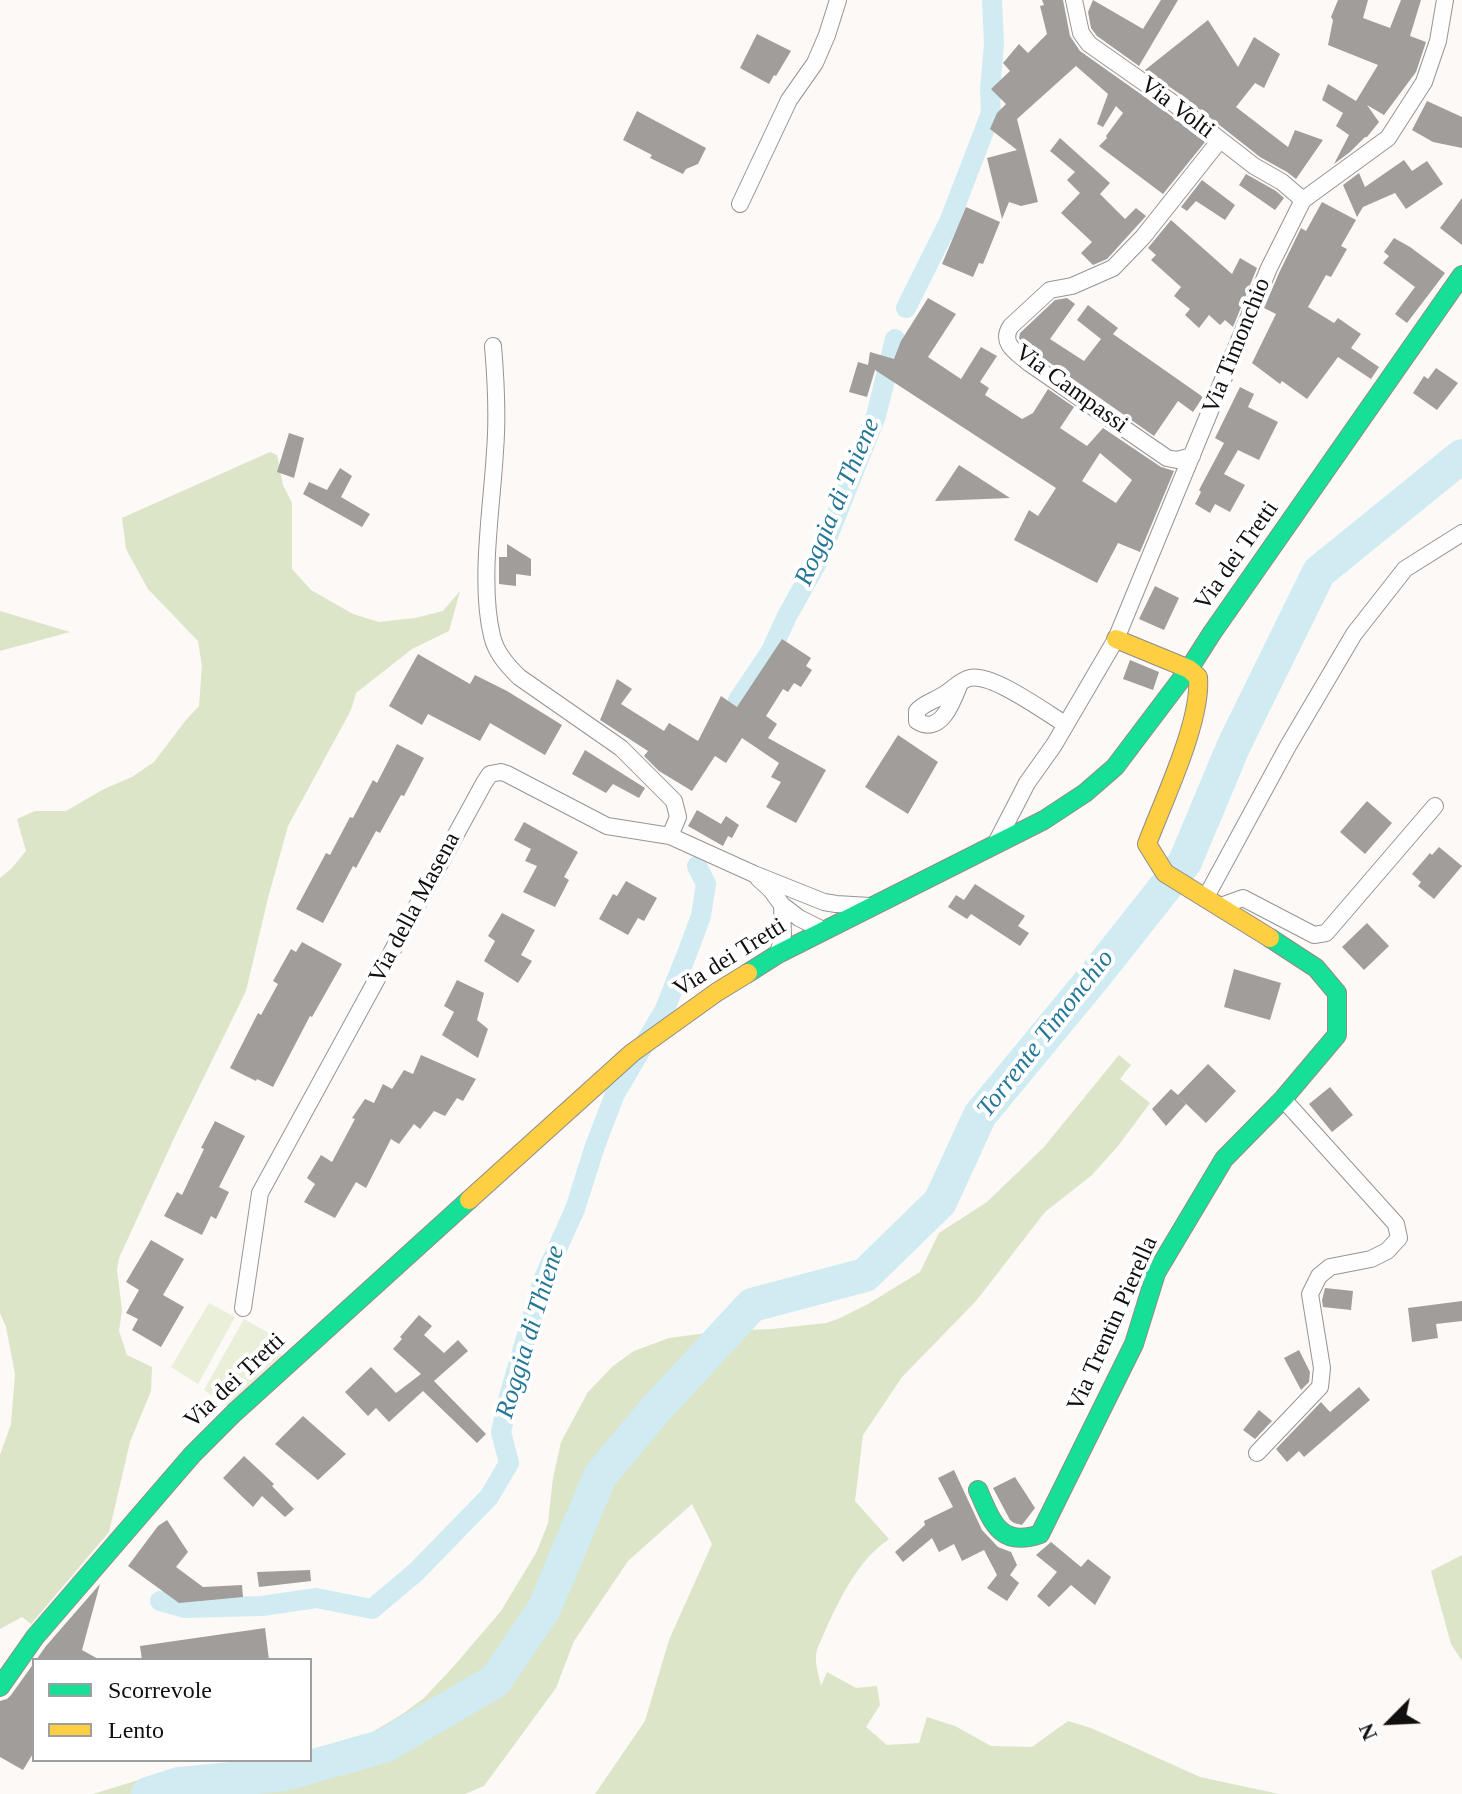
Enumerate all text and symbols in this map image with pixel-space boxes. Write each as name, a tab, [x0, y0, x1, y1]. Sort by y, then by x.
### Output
street label: Via Volti	[1134, 71, 1220, 145]
street label: Via Timonchio	[1197, 274, 1277, 418]
street label: Via Campassi	[1009, 338, 1133, 440]
water label: Roggia di Thiene	[789, 413, 887, 591]
street label: Via dei Tretti	[1189, 496, 1285, 616]
street label: Via della Masena	[363, 828, 467, 988]
street label: Via dei Tretti	[669, 912, 791, 1004]
water label: Torrente Timonchio	[971, 944, 1121, 1124]
street label: Via Trentin Pierella	[1062, 1232, 1164, 1416]
water label: Roggia di Thiene	[490, 1242, 572, 1422]
street label: Via dei Tretti	[179, 1327, 291, 1435]
legend	[32, 1658, 312, 1762]
text: Scorrevole	[108, 1677, 212, 1703]
north arrow	[1350, 1682, 1430, 1762]
text: Lento	[108, 1717, 164, 1743]
text: N	[1353, 1720, 1382, 1744]

